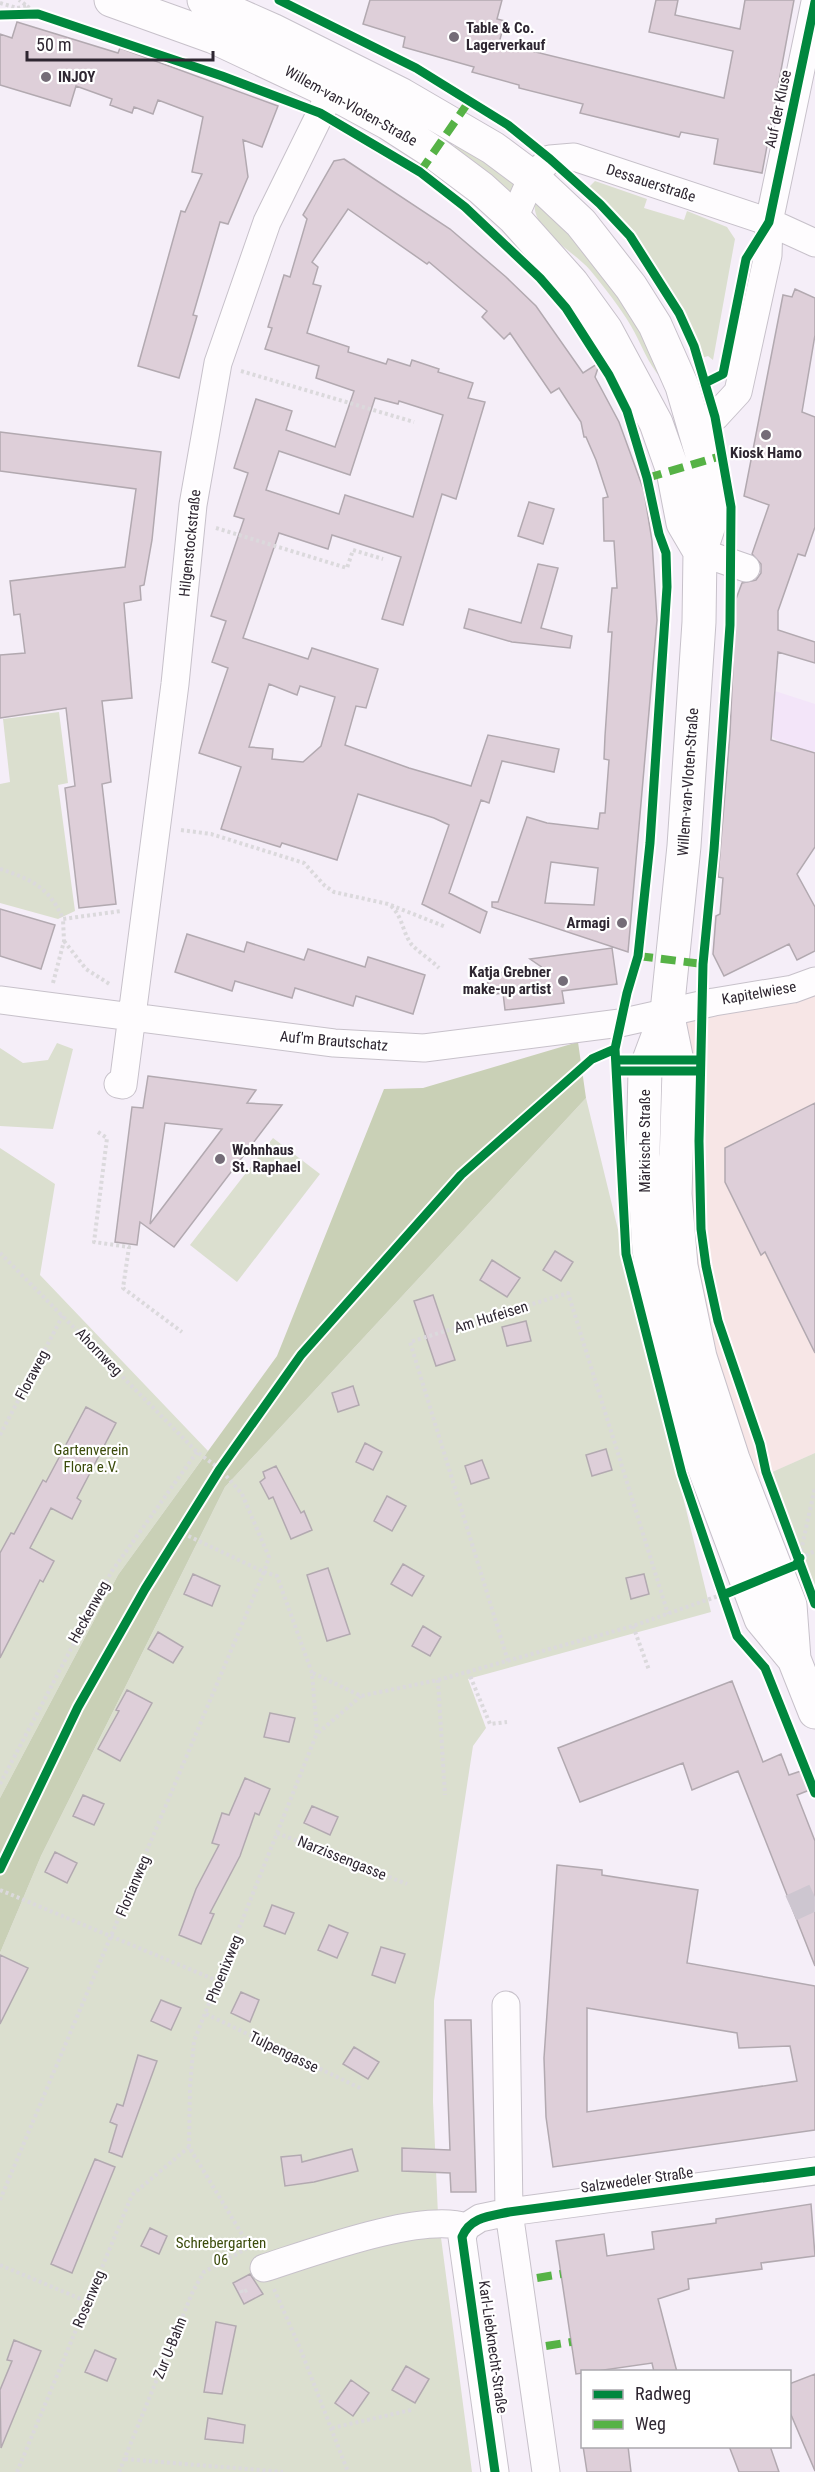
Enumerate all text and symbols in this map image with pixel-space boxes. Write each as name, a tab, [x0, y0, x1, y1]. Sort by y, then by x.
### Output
place label: Table & Co. Lagerverkauf	[466, 19, 545, 54]
scale bar	[27, 24, 213, 62]
marker: Table & Co. Lagerverkauf	[447, 30, 461, 44]
text: 50 m	[36, 34, 71, 55]
street label: Willem-van-Vloten-Straße	[282, 62, 420, 150]
place label: INJOY	[58, 68, 96, 86]
street label: Auf der Kluse	[761, 68, 795, 150]
marker: INJOY	[39, 70, 53, 84]
street label: Dessauerstraße	[604, 160, 698, 206]
marker: Kiosk Hamo	[759, 428, 773, 442]
place label: Kiosk Hamo	[730, 444, 802, 462]
street label: Hilgenstockstraße	[175, 488, 205, 598]
street label: Willem-van-Vloten-Straße	[674, 707, 702, 857]
place label: Armagi	[567, 914, 610, 932]
marker: Armagi	[615, 916, 629, 930]
place label: Katja Grebner make-up artist	[463, 963, 551, 998]
marker: Katja Grebner make-up artist	[556, 974, 570, 988]
street label: Kapitelwiese	[720, 978, 798, 1008]
street label: Auf'm Brautschatz	[279, 1027, 389, 1055]
street label: Märkische Straße	[636, 1089, 654, 1193]
place label: Wohnhaus St. Raphael	[232, 1141, 301, 1176]
marker: Wohnhaus St. Raphael	[213, 1152, 227, 1166]
street label: Am Hufeisen	[452, 1297, 530, 1337]
street label: Ahornweg	[72, 1324, 126, 1380]
street label: Floraweg	[11, 1347, 53, 1403]
park label: Gartenverein Flora e.V.	[53, 1441, 129, 1476]
street label: Heckenweg	[65, 1578, 113, 1646]
street label: Narzissengasse	[295, 1832, 389, 1884]
street label: Florianweg	[112, 1853, 154, 1919]
street label: Phoenixweg	[202, 1932, 246, 2006]
street label: Tulpengasse	[246, 2028, 322, 2076]
street label: Salzwedeler Straße	[580, 2163, 694, 2197]
park label: Schrebergarten 06	[176, 2234, 266, 2269]
street label: Rosenweg	[69, 2267, 109, 2331]
street label: Karl-Liebknecht-Straße	[475, 2279, 511, 2415]
street label: Zur U-Bahn	[149, 2314, 191, 2382]
legend	[581, 2370, 791, 2448]
text: Radweg	[635, 2383, 691, 2404]
text: Weg	[635, 2413, 666, 2434]

